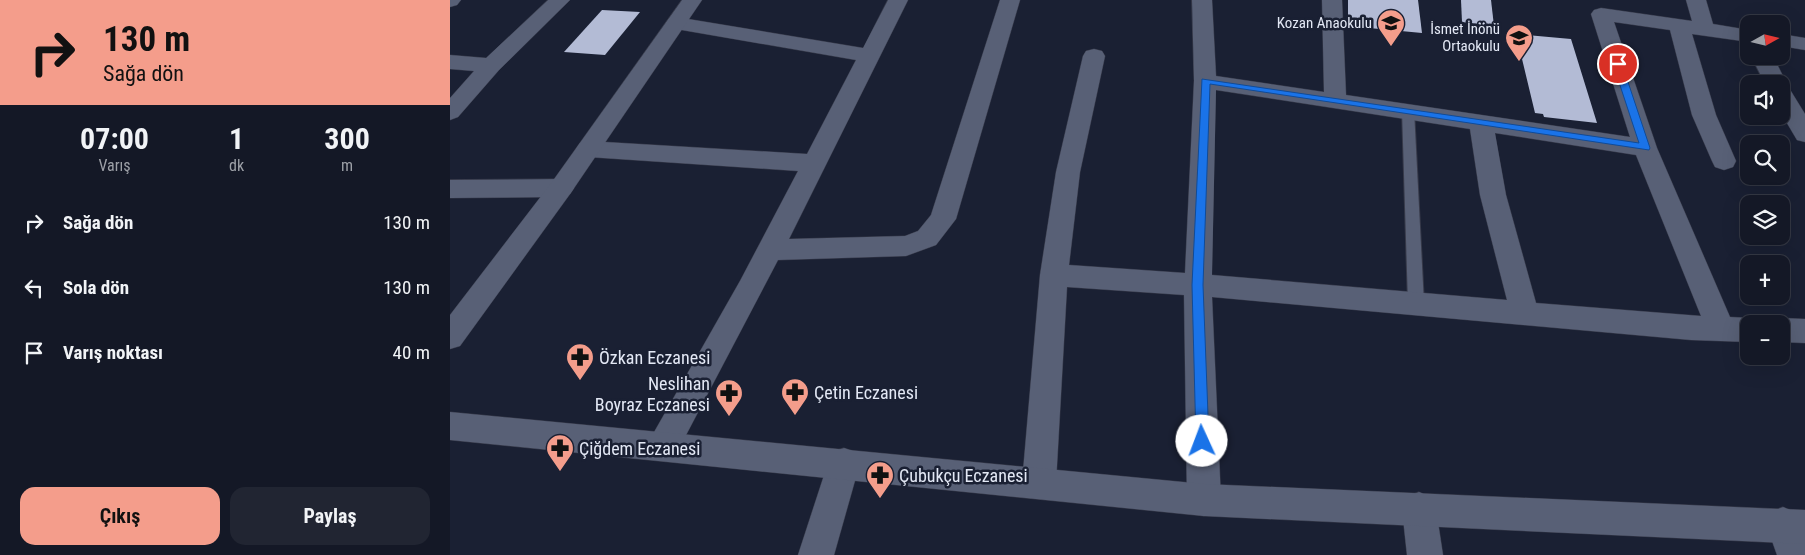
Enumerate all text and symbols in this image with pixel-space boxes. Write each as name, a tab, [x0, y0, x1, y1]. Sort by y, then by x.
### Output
school or university icon: Kozan Anaokulu	[1376, 8, 1406, 47]
place label: Kozan Anaokulu	[1277, 14, 1372, 32]
north arrow	[1740, 15, 1790, 65]
map controls	[1740, 15, 1790, 365]
text: 130 m	[103, 19, 190, 60]
icon: right	[20, 20, 85, 85]
place label: İsmet İnönü Ortaokulu	[1430, 20, 1500, 55]
school or university icon: İsmet İnönü Ortaokulu	[1504, 23, 1534, 62]
pin	[1597, 43, 1639, 85]
icon: arrive	[1604, 50, 1632, 78]
text: Sağa dön	[103, 61, 184, 86]
button: sound	[1740, 75, 1790, 125]
text: 07:00	[80, 121, 149, 156]
text: 1	[229, 121, 244, 156]
text: 300	[324, 121, 370, 156]
button: search	[1740, 135, 1790, 185]
text: Varış	[98, 156, 131, 175]
text: dk	[229, 156, 244, 175]
text: m	[341, 156, 353, 175]
button: layers	[1740, 195, 1790, 245]
icon: right	[20, 209, 48, 237]
text: Sağa dön	[63, 211, 133, 234]
text: 130 m	[383, 211, 430, 234]
button: +	[1740, 255, 1790, 305]
icon: left	[20, 274, 48, 302]
text: Sola dön	[63, 276, 129, 299]
text: 130 m	[383, 276, 430, 299]
button: −	[1740, 315, 1790, 365]
icon: arrive	[20, 339, 48, 367]
text: Varış noktası	[63, 341, 163, 364]
text: 40 m	[393, 341, 430, 364]
pharmacy icon: Özkan Eczanesi	[565, 342, 595, 381]
place label: Özkan Eczanesi	[599, 347, 710, 368]
place label: Neslihan Boyraz Eczanesi	[595, 373, 710, 415]
pharmacy icon: Çetin Eczanesi	[780, 377, 810, 416]
pharmacy icon: Neslihan Boyraz Eczanesi	[714, 378, 744, 417]
place label: Çetin Eczanesi	[814, 382, 918, 403]
position arrow	[1175, 414, 1227, 466]
pharmacy icon: Çiğdem Eczanesi	[545, 433, 575, 472]
place label: Çiğdem Eczanesi	[579, 438, 700, 459]
pharmacy icon: Çubukçu Eczanesi	[865, 460, 895, 499]
place label: Çubukçu Eczanesi	[899, 465, 1028, 486]
button: Çıkış	[20, 487, 220, 545]
button: Paylaş	[230, 487, 430, 545]

